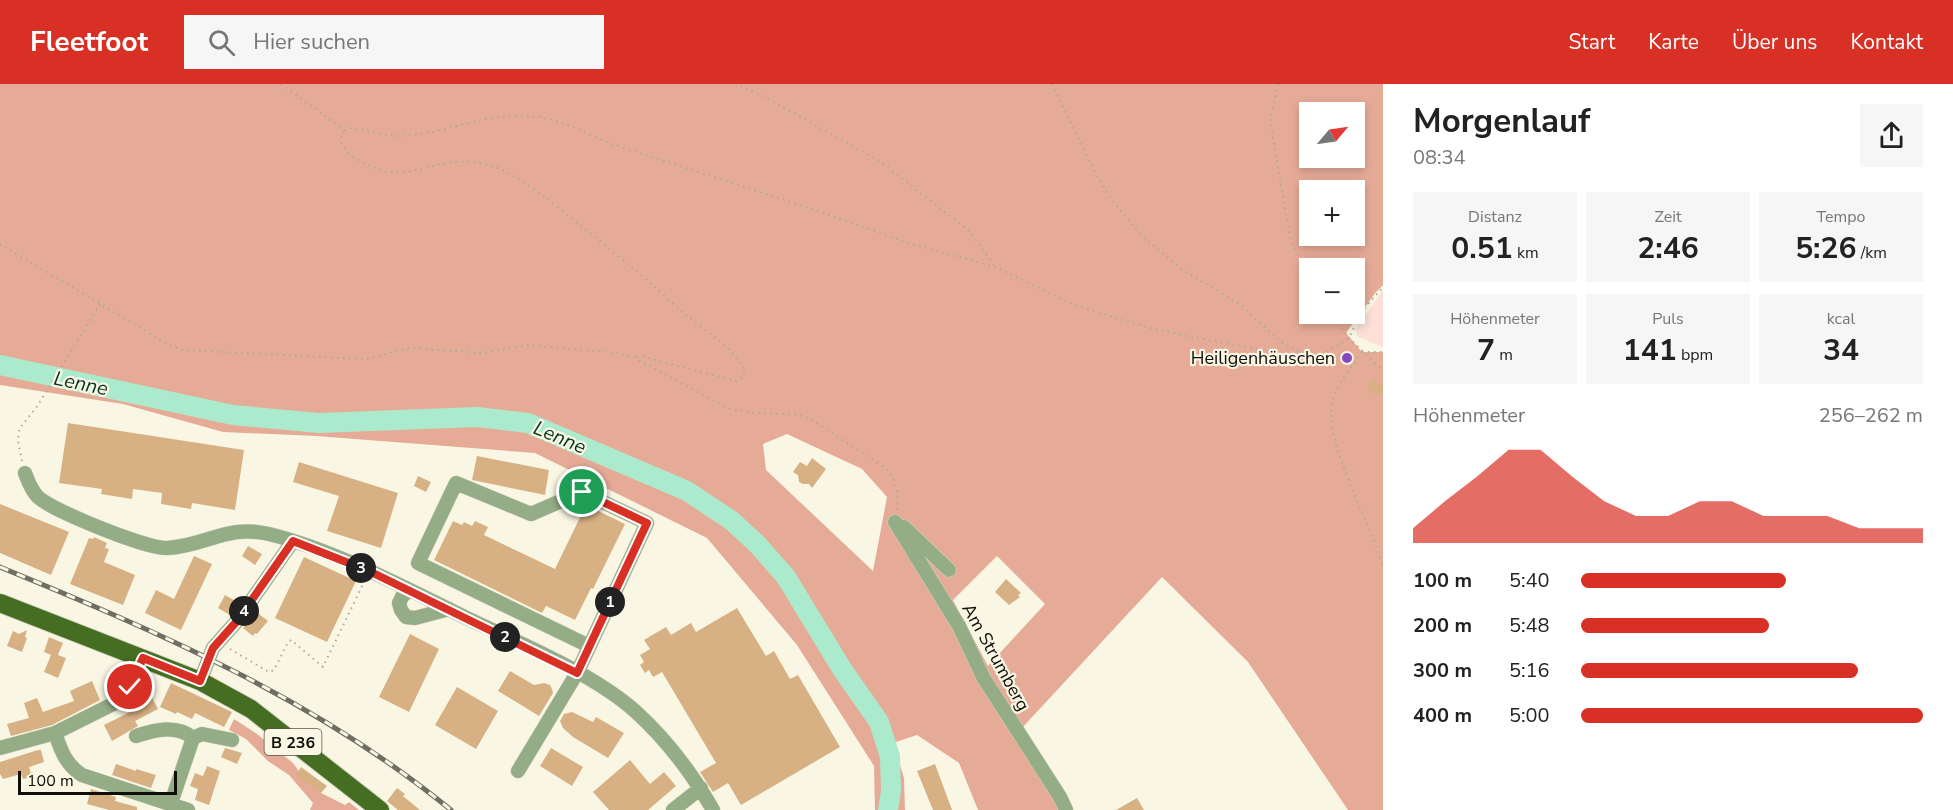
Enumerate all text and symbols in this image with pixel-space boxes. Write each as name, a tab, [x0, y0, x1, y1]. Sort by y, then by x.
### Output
search box	[184, 15, 604, 69]
text: Fleetfoot	[30, 23, 148, 61]
icon: search	[205, 26, 238, 59]
text: Hier suchen	[253, 27, 370, 57]
text: Start	[1568, 28, 1615, 56]
text: Karte	[1648, 28, 1699, 56]
text: Über uns	[1732, 28, 1817, 56]
text: Kontakt	[1850, 28, 1923, 56]
text: Morgenlauf	[1413, 99, 1590, 144]
north arrow	[1299, 102, 1365, 168]
map controls	[1299, 102, 1365, 324]
button: share	[1860, 104, 1923, 167]
text: 08:34	[1413, 144, 1466, 171]
button: +	[1299, 180, 1365, 246]
text: Distanz	[1468, 206, 1522, 228]
text: Zeit	[1654, 206, 1682, 228]
text: Tempo	[1817, 206, 1865, 228]
text: 0.51	[1451, 228, 1513, 269]
text: 2:46	[1637, 228, 1699, 269]
text: 5:26	[1795, 228, 1857, 269]
text: km	[1513, 242, 1539, 264]
text: /km	[1857, 242, 1887, 264]
button: −	[1299, 258, 1365, 324]
text: Höhenmeter	[1450, 308, 1540, 330]
text: Puls	[1652, 308, 1684, 330]
text: kcal	[1827, 308, 1855, 330]
text: 7	[1477, 330, 1495, 371]
text: 141	[1623, 330, 1677, 371]
text: 34	[1823, 330, 1859, 371]
text: m	[1495, 344, 1513, 366]
text: bpm	[1677, 344, 1713, 366]
place label: Heiligenhäuschen	[1191, 346, 1335, 370]
marker: Heiligenhäuschen	[1340, 351, 1354, 365]
water label: Lenne	[51, 365, 111, 402]
text: Höhenmeter	[1413, 402, 1525, 429]
text: 256–262 m	[1819, 402, 1923, 429]
water label: Lenne	[529, 414, 591, 461]
pin	[556, 466, 607, 517]
icon: arrive	[565, 475, 598, 508]
pin: 3	[346, 553, 376, 583]
text: 3	[356, 557, 366, 579]
text: 100 m	[1413, 567, 1472, 594]
text: 5:40	[1509, 567, 1550, 594]
pin: 1	[595, 587, 625, 617]
text: 1	[605, 591, 615, 613]
pin: 4	[229, 596, 259, 626]
street label: Am Strumberg	[957, 599, 1035, 715]
text: 4	[239, 600, 249, 622]
text: 200 m	[1413, 612, 1472, 639]
text: 5:48	[1509, 612, 1550, 639]
pin: 2	[490, 622, 520, 652]
text: 2	[500, 626, 510, 648]
text: 300 m	[1413, 657, 1472, 684]
text: 5:16	[1509, 657, 1550, 684]
pin	[104, 661, 155, 712]
icon: check	[113, 670, 146, 703]
text: 400 m	[1413, 702, 1472, 729]
text: 5:00	[1509, 702, 1550, 729]
road number: B 236	[264, 729, 322, 755]
scale bar	[18, 768, 177, 796]
text: 100 m	[27, 770, 74, 792]

